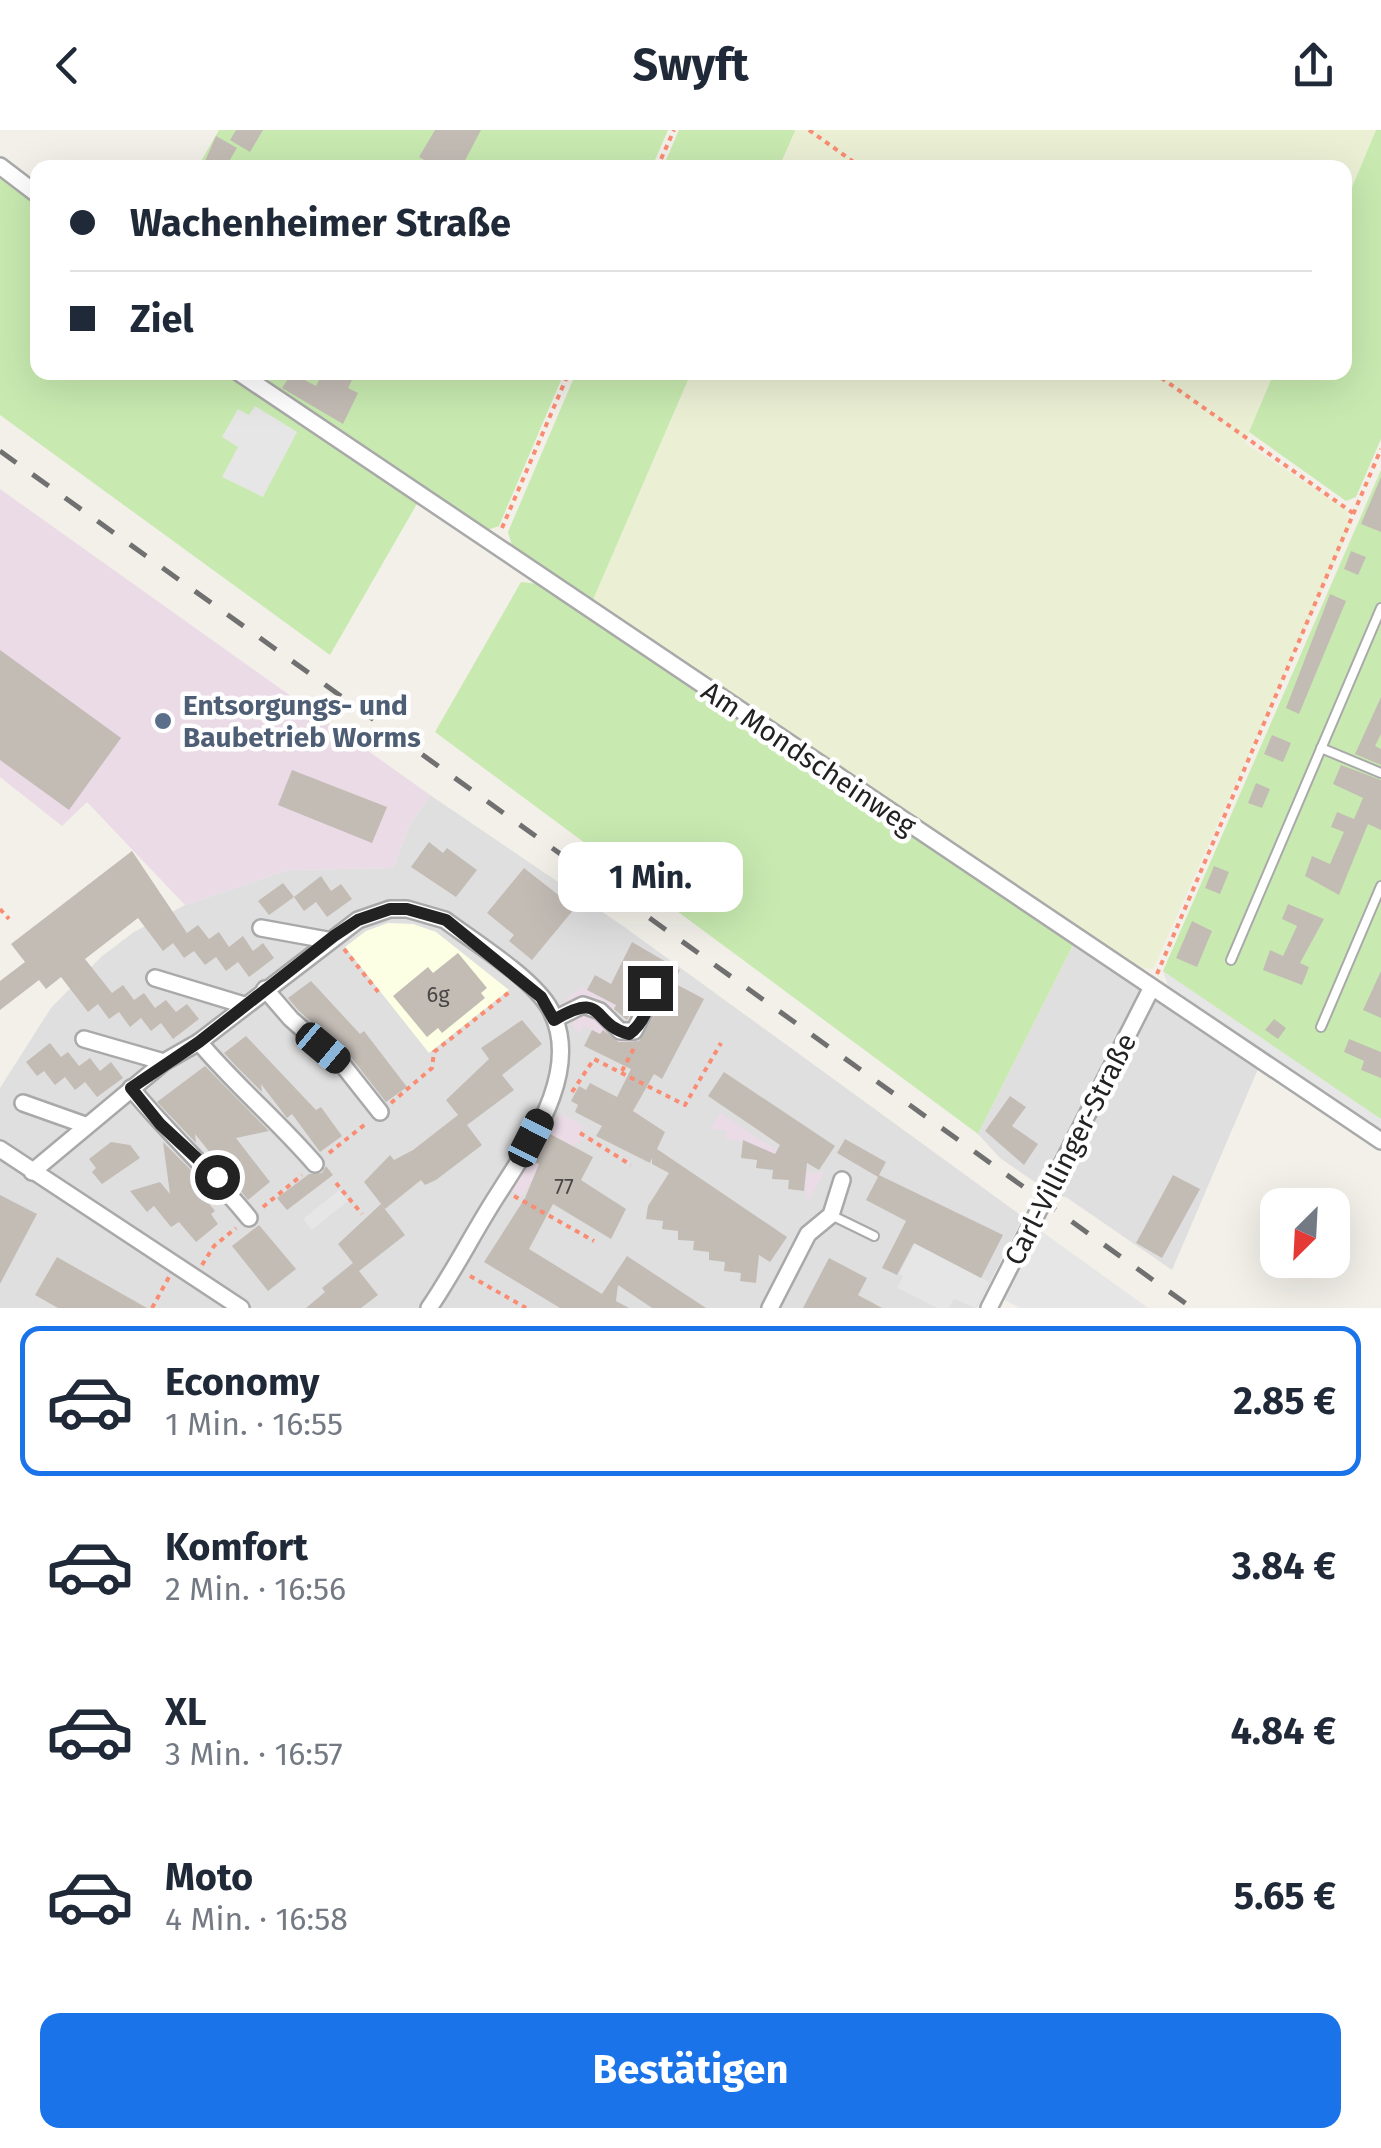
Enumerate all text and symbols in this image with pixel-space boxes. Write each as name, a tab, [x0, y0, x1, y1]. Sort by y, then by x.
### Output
icon: back	[40, 38, 95, 93]
text: Swyft	[632, 38, 749, 92]
icon: share	[1286, 38, 1341, 93]
text: Wachenheimer Straße	[130, 200, 511, 246]
text: Ziel	[130, 296, 194, 342]
street label: Am Mondscheinweg	[695, 675, 922, 843]
place label: Entsorgungs- und Baubetrieb Worms	[183, 689, 421, 754]
marker: Entsorgungs- und Baubetrieb Worms	[152, 710, 174, 732]
callout: 1 Min.	[558, 843, 742, 913]
text: 1 Min.	[609, 858, 692, 896]
route end	[628, 966, 673, 1011]
house number: 6g	[426, 981, 450, 1008]
car	[290, 1017, 356, 1079]
street label: Carl-Villinger-Straße	[998, 1028, 1143, 1271]
car	[504, 1104, 558, 1172]
route start	[195, 1155, 240, 1200]
house number: 77	[554, 1173, 574, 1200]
north arrow	[1260, 1188, 1350, 1278]
map controls	[1260, 1188, 1350, 1278]
icon: car	[45, 1356, 135, 1446]
text: Economy	[165, 1359, 320, 1405]
text: 2.85 €	[1233, 1378, 1336, 1424]
text: 1 Min. · 16:55	[165, 1405, 343, 1443]
icon: car	[45, 1521, 135, 1611]
text: Komfort	[165, 1524, 308, 1570]
text: 3.84 €	[1232, 1543, 1336, 1589]
text: 2 Min. · 16:56	[165, 1570, 346, 1608]
icon: car	[45, 1686, 135, 1776]
text: XL	[165, 1689, 207, 1735]
text: 4.84 €	[1230, 1708, 1336, 1754]
text: 3 Min. · 16:57	[165, 1735, 343, 1773]
icon: car	[45, 1851, 135, 1941]
text: Moto	[165, 1854, 253, 1900]
text: 5.65 €	[1234, 1873, 1336, 1919]
text: 4 Min. · 16:58	[165, 1900, 348, 1938]
button: Bestätigen	[40, 2013, 1341, 2128]

